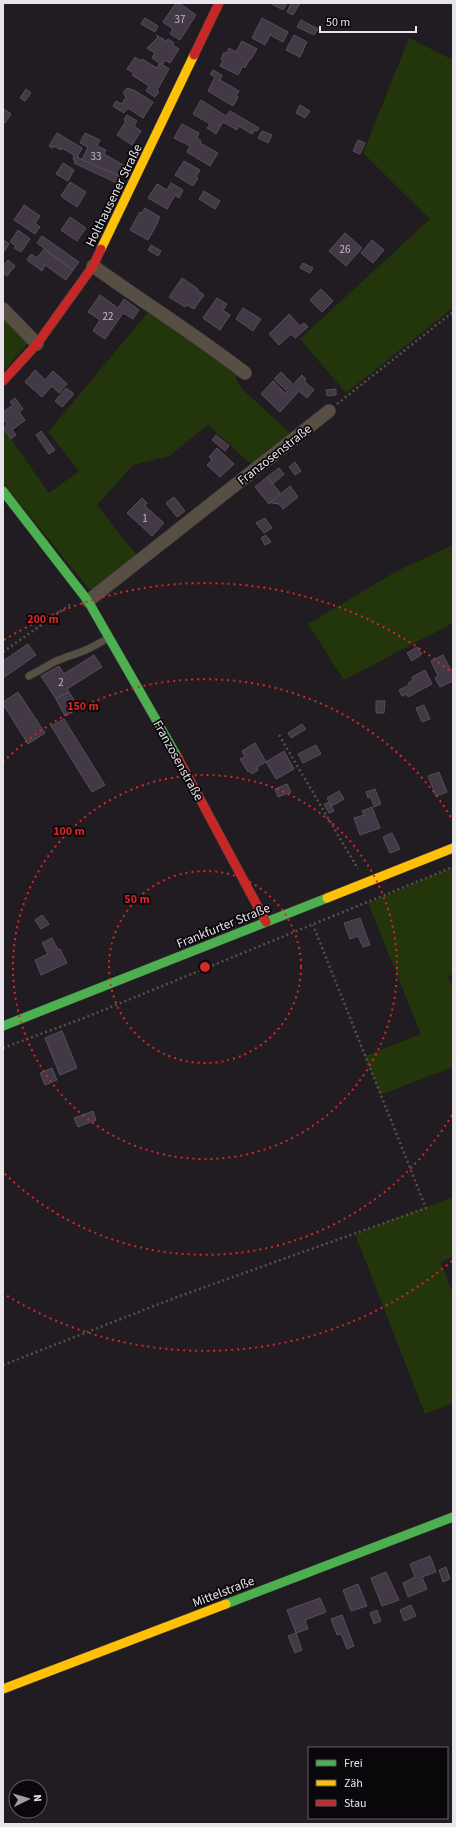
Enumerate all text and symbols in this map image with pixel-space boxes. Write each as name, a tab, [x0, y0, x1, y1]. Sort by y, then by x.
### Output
scale bar	[320, 8, 416, 34]
house number: 37	[175, 12, 185, 27]
text: 50 m	[326, 14, 350, 31]
street label: Holthausener Straße	[81, 141, 147, 250]
house number: 33	[91, 149, 101, 164]
house number: 26	[340, 242, 351, 257]
house number: 22	[103, 309, 113, 324]
street label: Franzosenstraße	[234, 420, 316, 489]
house number: 1	[142, 511, 148, 526]
text: 200 m	[27, 611, 59, 628]
house number: 2	[58, 675, 64, 690]
text: 150 m	[67, 698, 99, 715]
street label: Franzosenstraße	[149, 717, 208, 804]
text: 100 m	[53, 823, 85, 840]
text: 50 m	[124, 891, 150, 908]
street label: Frankfurter Straße	[174, 899, 273, 953]
centre of rings	[198, 960, 212, 974]
street label: Mittelstraße	[190, 1572, 257, 1612]
legend	[308, 1747, 448, 1819]
text: Frei	[344, 1755, 363, 1772]
text: Zäh	[344, 1775, 363, 1792]
north arrow	[8, 1779, 48, 1819]
text: N	[30, 1794, 45, 1802]
text: Stau	[344, 1795, 367, 1812]

